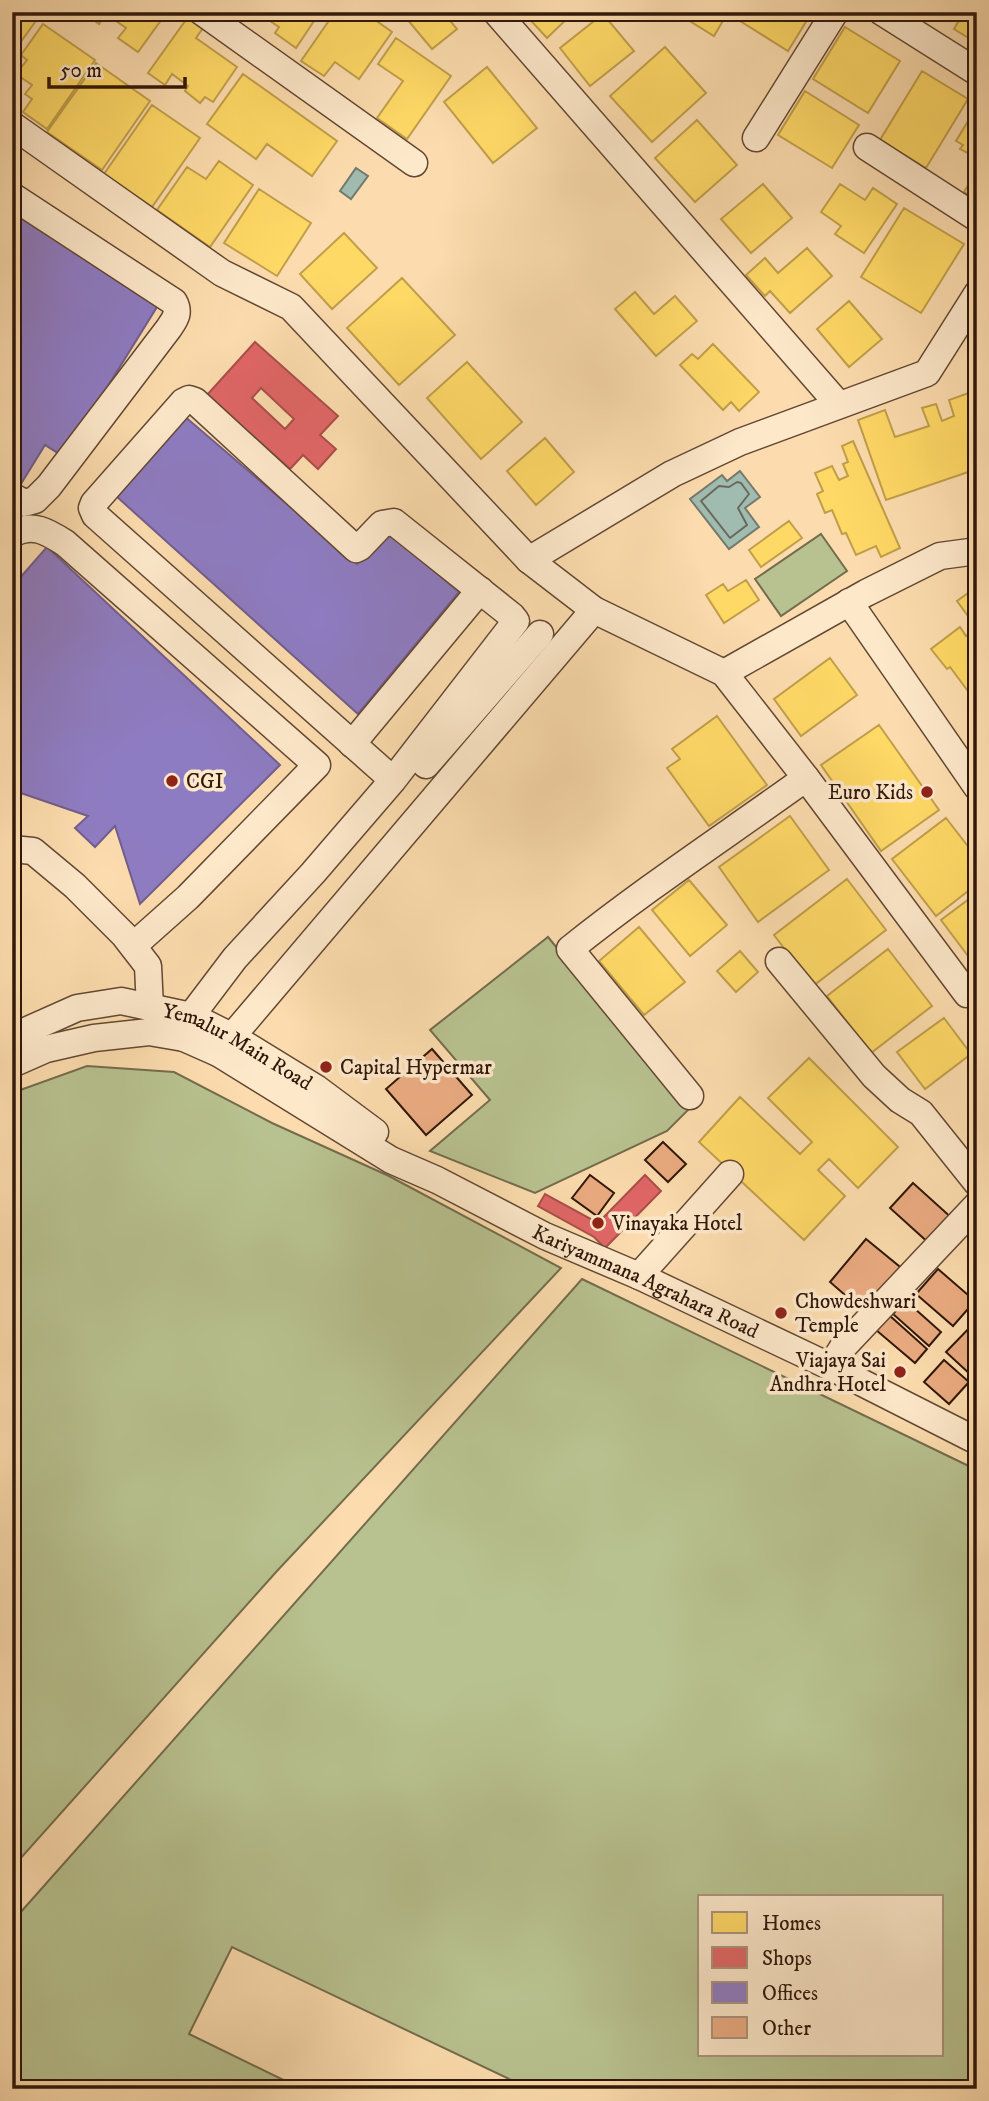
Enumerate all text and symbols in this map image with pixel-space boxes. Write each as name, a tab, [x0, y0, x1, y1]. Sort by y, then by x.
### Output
scale bar	[49, 46, 186, 90]
text: 50 m	[60, 58, 102, 84]
place label: CGI	[186, 769, 223, 795]
marker: CGI	[164, 773, 180, 789]
place label: Euro Kids	[828, 780, 913, 806]
marker: Euro Kids	[919, 784, 935, 800]
street label: Yemalur Main Road	[160, 998, 317, 1097]
place label: Capital Hypermar	[340, 1055, 492, 1081]
marker: Capital Hypermar	[318, 1059, 334, 1075]
place label: Vinayaka Hotel	[611, 1211, 743, 1237]
marker: Vinayaka Hotel	[590, 1215, 606, 1231]
street label: Kariyammana Agrahara Road	[527, 1220, 763, 1345]
place label: Chowdeshwari Temple	[795, 1289, 916, 1339]
marker: Chowdeshwari Temple	[773, 1305, 789, 1321]
place label: Viajaya Sai Andhra Hotel	[770, 1348, 887, 1398]
marker: Viajaya Sai Andhra Hotel	[892, 1364, 908, 1380]
legend	[698, 1895, 944, 2056]
text: Homes	[762, 1911, 821, 1937]
text: Shops	[762, 1946, 812, 1972]
text: Offices	[762, 1981, 818, 2007]
text: Other	[762, 2016, 811, 2042]

